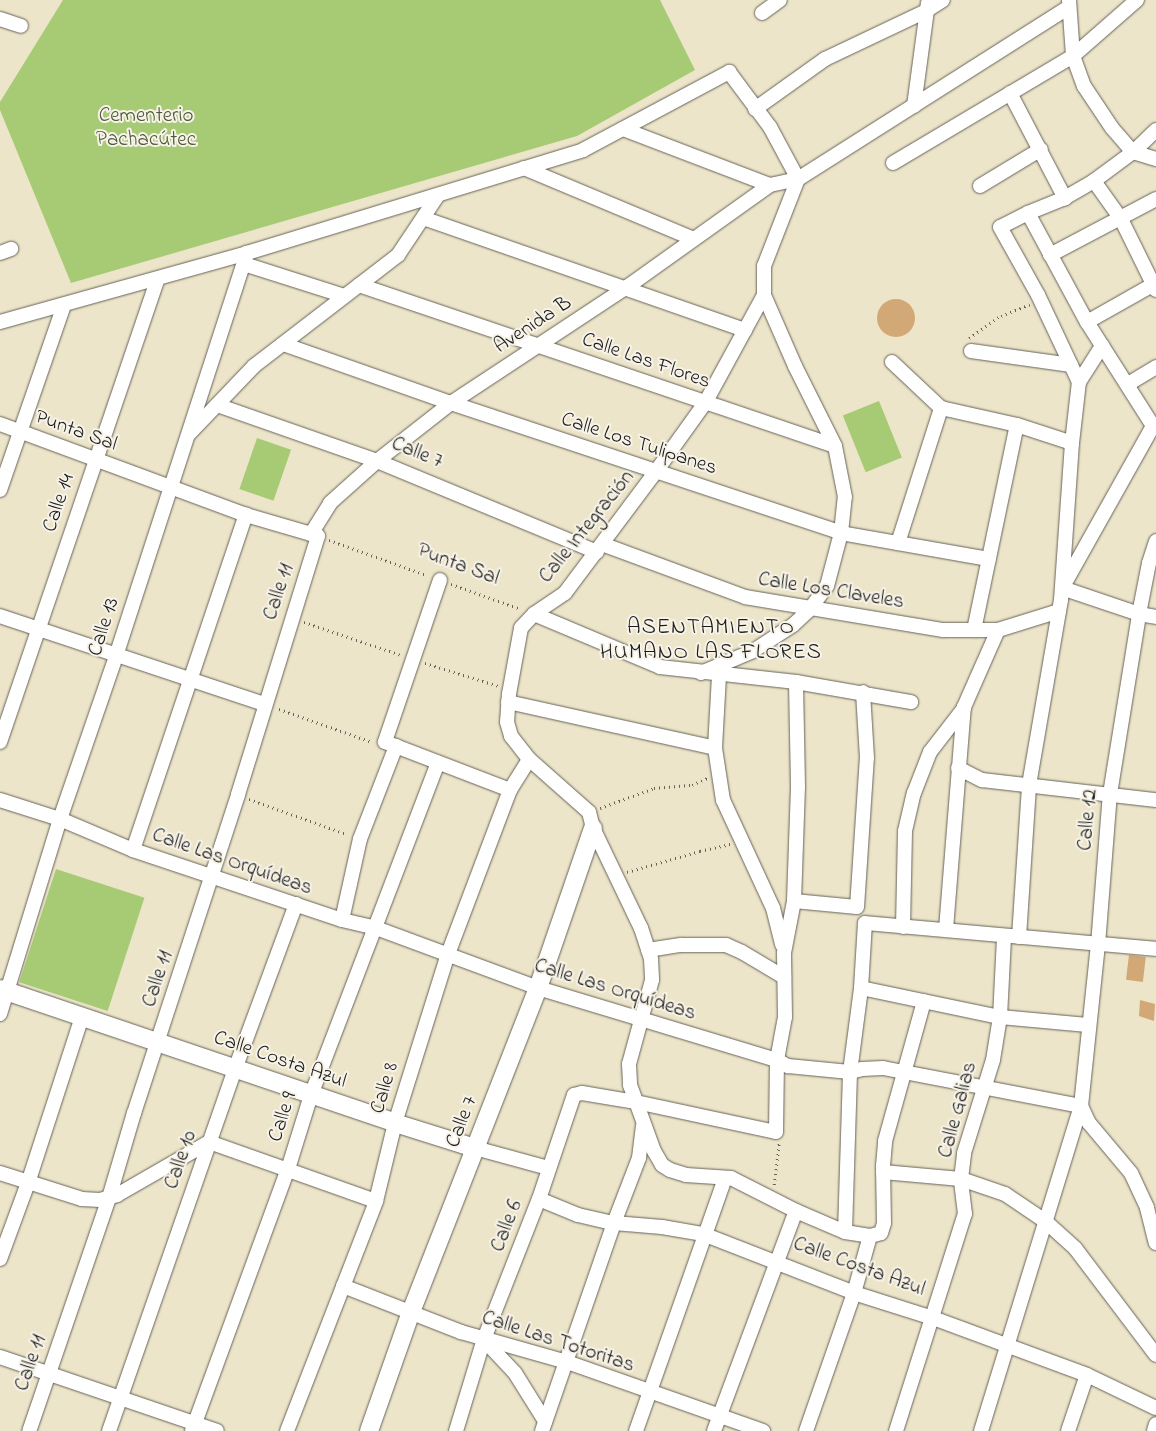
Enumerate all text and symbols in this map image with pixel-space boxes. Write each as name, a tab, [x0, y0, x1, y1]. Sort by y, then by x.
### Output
park label: Cementerio Pachacútec	[96, 103, 196, 153]
street label: Avenida B	[489, 291, 577, 359]
street label: Calle Las Flores	[578, 327, 714, 395]
street label: Punta Sal	[32, 405, 120, 457]
street label: Calle Los Tulipanes	[558, 407, 720, 481]
street label: Calle 7	[388, 431, 446, 475]
street label: Calle Integración	[534, 465, 640, 589]
street label: Calle 14	[37, 471, 81, 535]
street label: Punta Sal	[414, 539, 502, 591]
street label: Calle 11	[258, 561, 300, 623]
street label: Calle Los Claveles	[756, 567, 906, 615]
street label: Calle 13	[83, 595, 125, 659]
district label: ASENTAMIENTO HUMANO LAS FLORES	[598, 615, 824, 666]
street label: Calle 12	[1073, 788, 1103, 852]
street label: Calle Las Orquídeas	[149, 823, 315, 901]
street label: Calle 11	[137, 948, 179, 1010]
street label: Calle Las Orquídeas	[531, 953, 699, 1027]
street label: Calle Costa Azul	[210, 1026, 350, 1094]
street label: Calle 8	[365, 1059, 405, 1117]
street label: Calle Galias	[933, 1059, 983, 1161]
street label: Calle 9	[263, 1089, 303, 1145]
street label: Calle 7	[441, 1093, 483, 1151]
street label: Calle 10	[159, 1127, 203, 1193]
street label: Calle 6	[486, 1196, 528, 1256]
street label: Calle Costa Azul	[790, 1231, 928, 1303]
street label: Calle Las Totoritas	[478, 1305, 638, 1379]
street label: Calle 11	[10, 1332, 52, 1394]

